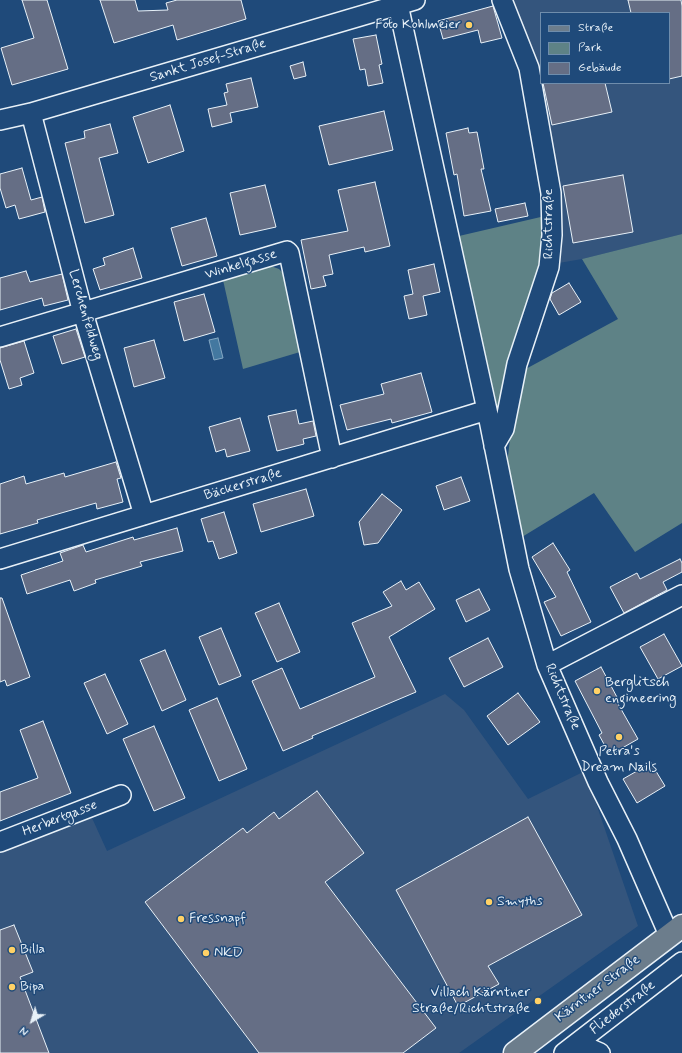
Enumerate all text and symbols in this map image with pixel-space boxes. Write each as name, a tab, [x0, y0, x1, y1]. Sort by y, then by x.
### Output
legend	[540, 12, 670, 84]
place label: Foto Kohlmeier	[375, 17, 461, 33]
marker: Foto Kohlmeier	[464, 20, 474, 30]
text: Straße	[578, 20, 613, 36]
street label: Sankt Josef-Straße	[148, 35, 268, 87]
text: Park	[578, 40, 602, 56]
text: Gebäude	[578, 60, 621, 76]
street label: Richtstraße	[541, 189, 557, 259]
street label: Winkelgasse	[203, 246, 279, 284]
street label: Lerchenfeldweg	[64, 268, 106, 362]
street label: Bäckerstraße	[202, 465, 284, 505]
street label: Richtstraße	[540, 661, 584, 733]
place label: Berglitsch engineering	[605, 675, 676, 708]
marker: Berglitsch engineering	[592, 686, 602, 696]
marker: Petra's Dream Nails	[614, 732, 624, 742]
place label: Petra's Dream Nails	[581, 744, 657, 776]
street label: Herbertgasse	[20, 797, 100, 841]
place label: Smyths	[497, 894, 543, 910]
marker: Smyths	[484, 897, 494, 907]
place label: Fressnapf	[189, 911, 246, 927]
marker: Fressnapf	[176, 914, 186, 924]
place label: Billa	[20, 942, 45, 958]
marker: Billa	[7, 945, 17, 955]
place label: NKD	[214, 945, 243, 961]
marker: NKD	[201, 948, 211, 958]
street label: Kärntner Straße	[552, 952, 644, 1026]
street label: Fliederstraße	[587, 977, 659, 1039]
place label: Bipa	[20, 979, 44, 995]
marker: Bipa	[7, 982, 17, 992]
place label: Villach Kärntner Straße/Richtstraße	[412, 985, 530, 1018]
marker: Villach Kärntner Straße/Richtstraße	[533, 996, 543, 1006]
north arrow	[12, 1001, 52, 1041]
text: N	[17, 1023, 32, 1038]

